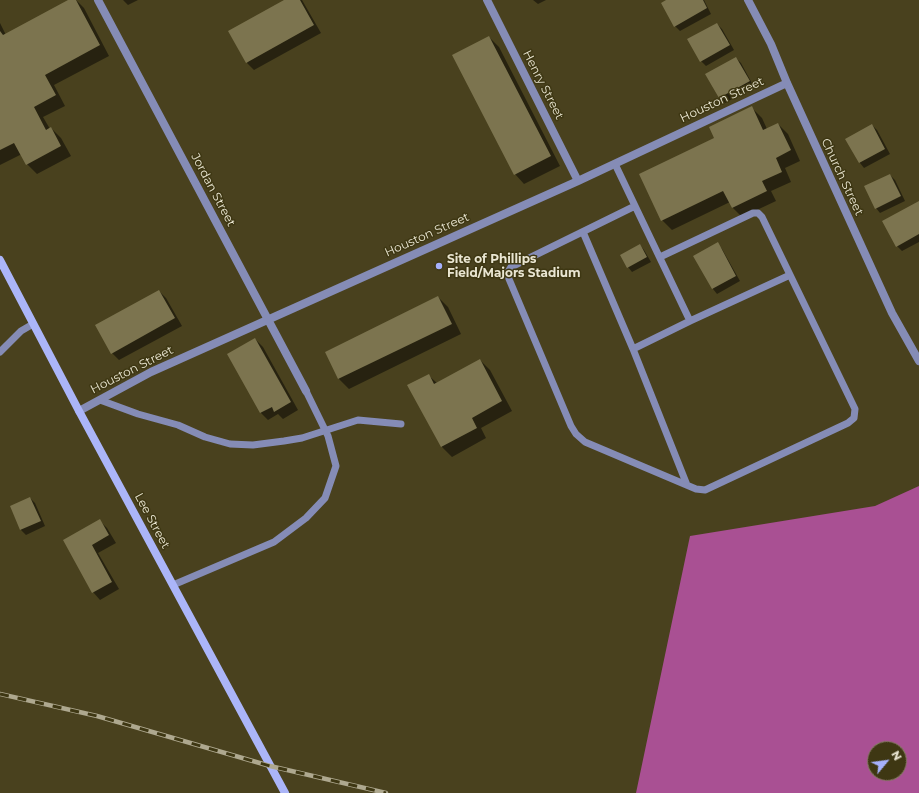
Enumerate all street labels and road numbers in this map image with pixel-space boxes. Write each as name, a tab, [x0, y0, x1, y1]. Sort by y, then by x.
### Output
street label: Henry Street	[519, 48, 567, 122]
street label: Houston Street	[678, 74, 766, 126]
street label: Church Street	[818, 136, 866, 218]
street label: Jordan Street	[188, 151, 238, 229]
street label: Houston Street	[383, 210, 471, 260]
street label: Houston Street	[88, 343, 176, 397]
street label: Lee Street	[131, 491, 173, 551]

